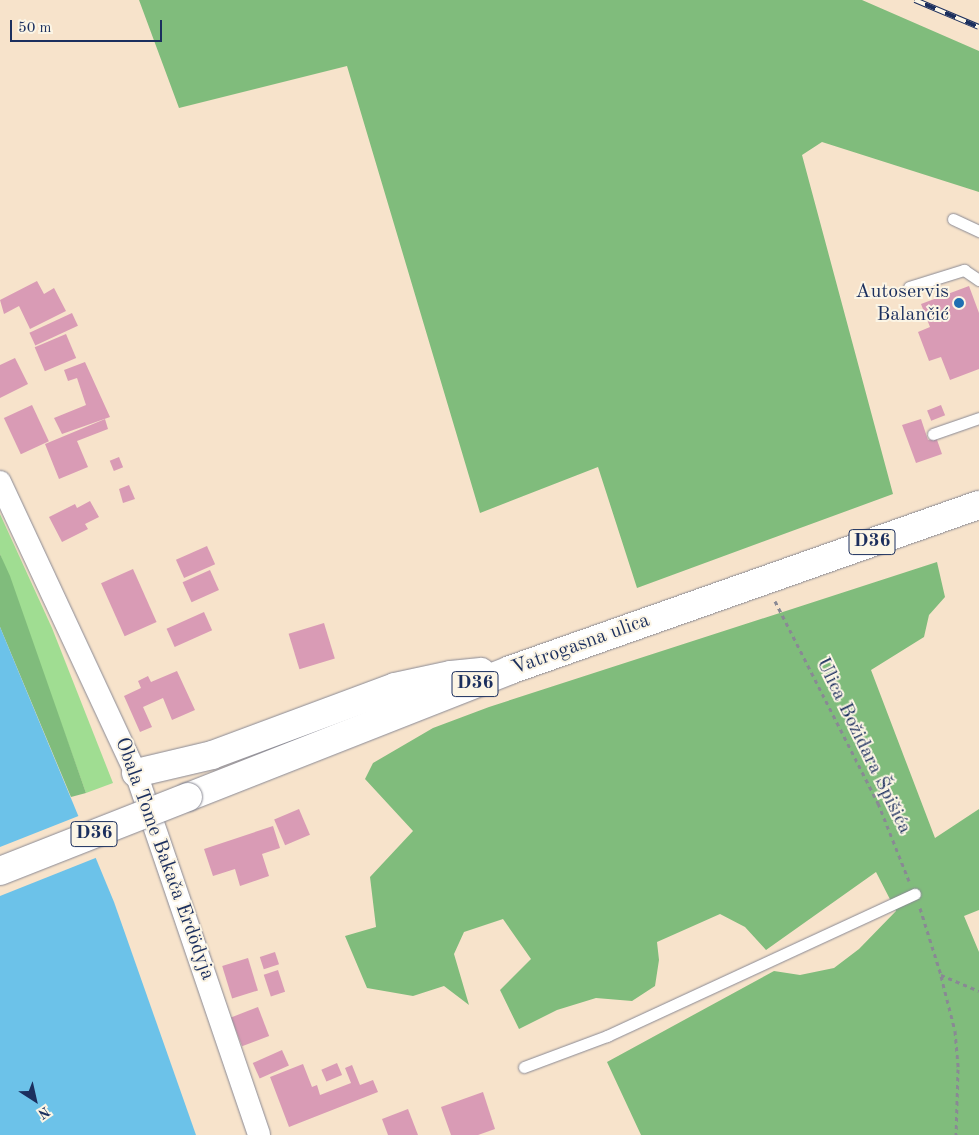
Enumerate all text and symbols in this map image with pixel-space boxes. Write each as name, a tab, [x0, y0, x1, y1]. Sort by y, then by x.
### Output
scale bar	[12, 10, 165, 42]
text: 50 m	[18, 21, 52, 36]
place label: Autoservis Balančić	[855, 280, 949, 327]
marker: Autoservis Balančić	[953, 297, 965, 309]
road number: D36	[848, 526, 896, 558]
street label: Vatrogasna ulica	[509, 609, 653, 681]
street label: Ulica Božidara Špišića	[810, 654, 916, 838]
road number: D36	[451, 668, 499, 701]
street label: Obala Tome Bakača Erdödyja	[109, 734, 219, 984]
road number: D36	[70, 818, 118, 851]
north arrow	[10, 1075, 60, 1125]
text: N	[35, 1103, 52, 1121]

